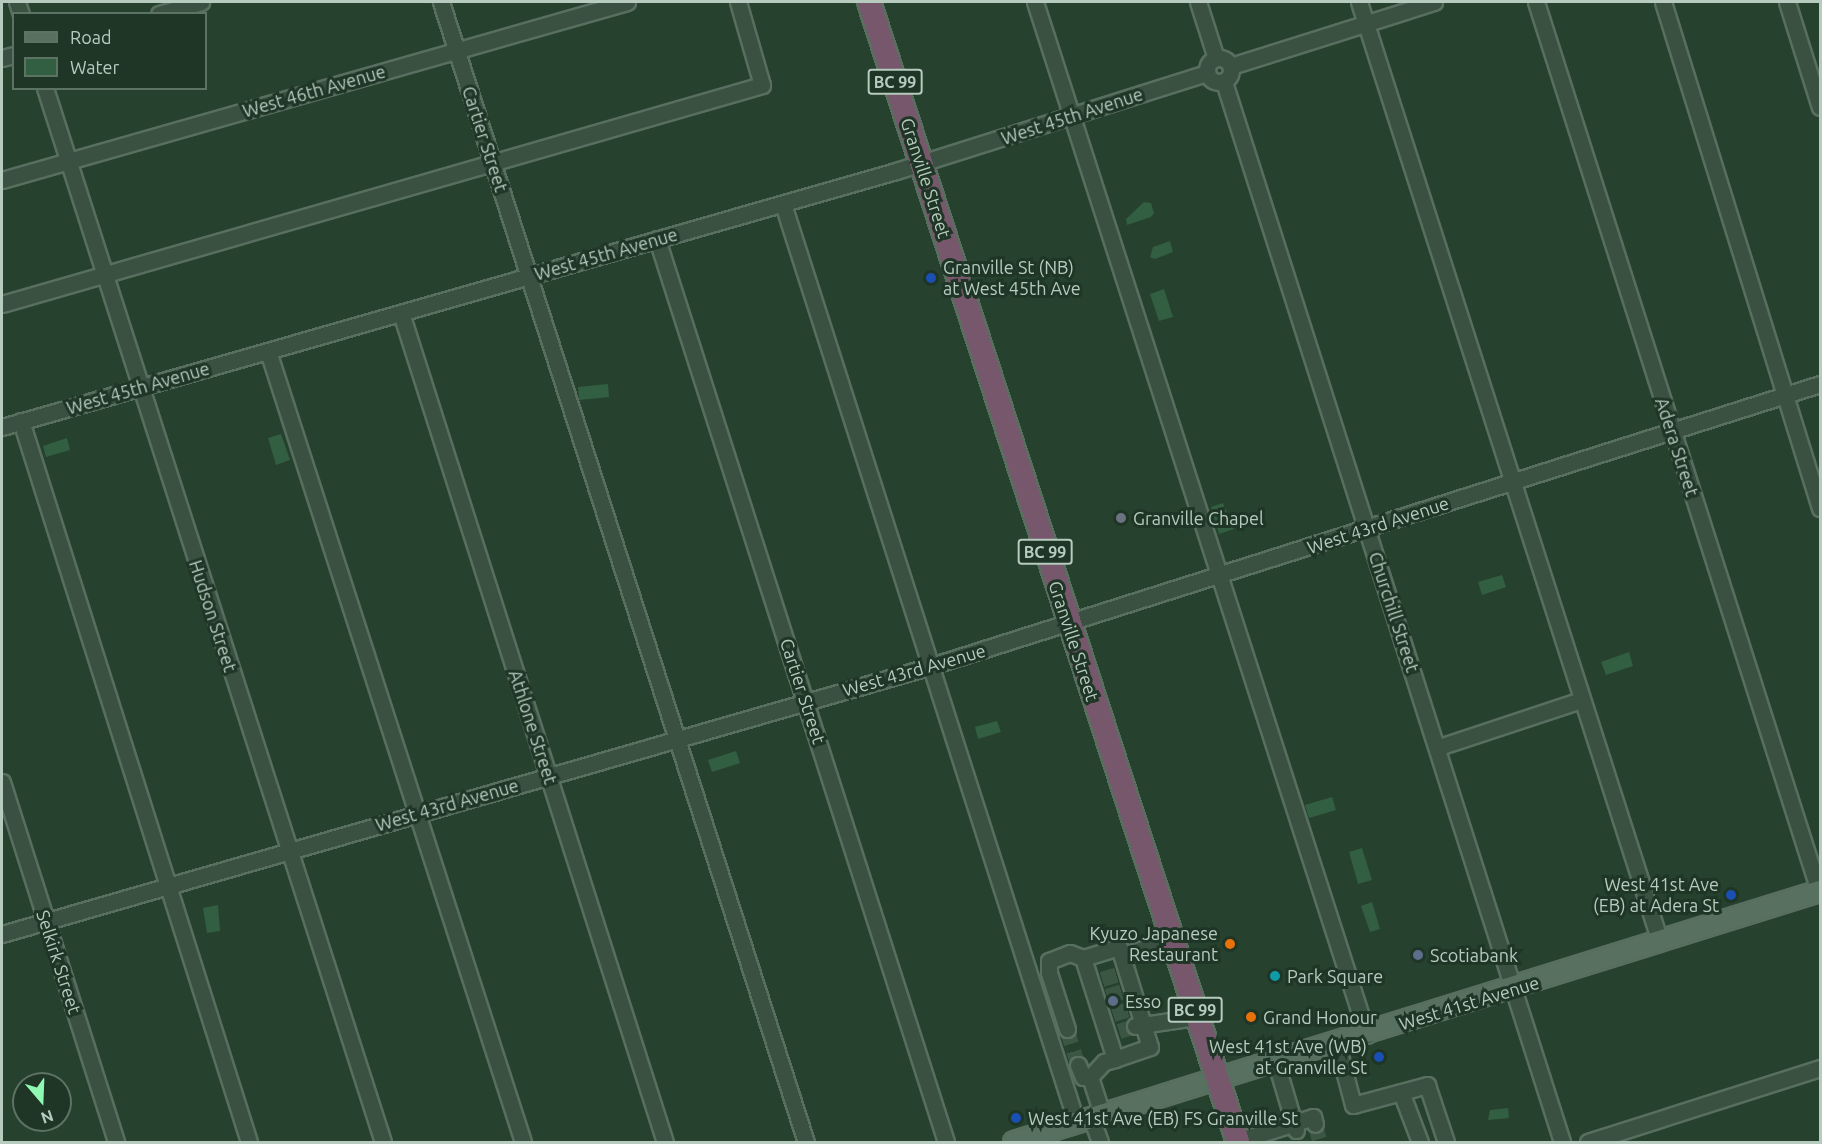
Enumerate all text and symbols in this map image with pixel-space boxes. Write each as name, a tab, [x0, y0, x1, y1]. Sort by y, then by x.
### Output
legend	[12, 12, 207, 90]
text: Road	[70, 27, 112, 47]
text: Water	[70, 57, 119, 77]
street label: West 46th Avenue	[240, 60, 388, 122]
road number: BC 99	[866, 69, 924, 95]
street label: Cartier Street	[458, 83, 512, 195]
street label: West 45th Avenue	[998, 83, 1146, 149]
street label: Granville Street	[896, 115, 956, 241]
street label: West 45th Avenue	[532, 223, 680, 285]
place label: Granville St (NB) at West 45th Ave	[943, 257, 1081, 300]
marker: Granville St (NB) at West 45th Ave	[924, 271, 938, 285]
street label: West 45th Avenue	[64, 357, 212, 419]
street label: Adera Street	[1651, 395, 1703, 499]
street label: West 43rd Avenue	[1304, 492, 1452, 558]
place label: Granville Chapel	[1133, 507, 1264, 529]
marker: Granville Chapel	[1114, 511, 1128, 525]
road number: BC 99	[1016, 539, 1074, 565]
street label: Churchill Street	[1364, 549, 1424, 675]
street label: Hudson Street	[185, 557, 241, 675]
street label: Granville Street	[1044, 578, 1104, 704]
street label: Cartier Street	[776, 635, 830, 747]
street label: West 43rd Avenue	[840, 639, 988, 701]
street label: Athlone Street	[504, 667, 562, 787]
street label: West 43rd Avenue	[373, 774, 521, 836]
place label: West 41st Ave (EB) at Adera St	[1593, 874, 1719, 916]
marker: West 41st Ave (EB) at Adera St	[1724, 888, 1738, 902]
street label: Selkirk Street	[32, 907, 86, 1017]
place label: Kyuzo Japanese Restaurant	[1090, 923, 1218, 966]
marker: Kyuzo Japanese Restaurant	[1223, 937, 1237, 951]
place label: Scotiabank	[1430, 944, 1518, 966]
marker: Scotiabank	[1411, 948, 1425, 962]
place label: Park Square	[1287, 965, 1383, 987]
marker: Park Square	[1268, 969, 1282, 983]
street label: West 41st Avenue	[1396, 971, 1542, 1035]
place label: Esso	[1125, 990, 1161, 1012]
marker: Esso	[1106, 994, 1120, 1008]
road number: BC 99	[1166, 997, 1224, 1023]
place label: Grand Honour	[1263, 1006, 1377, 1028]
marker: Grand Honour	[1244, 1010, 1258, 1024]
place label: West 41st Ave (WB) at Granville St	[1209, 1036, 1367, 1078]
marker: West 41st Ave (WB) at Granville St	[1372, 1050, 1386, 1064]
north arrow	[12, 1072, 72, 1132]
text: N	[39, 1107, 56, 1128]
place label: West 41st Ave (EB) FS Granville St	[1028, 1107, 1298, 1129]
marker: West 41st Ave (EB) FS Granville St	[1009, 1111, 1023, 1125]

